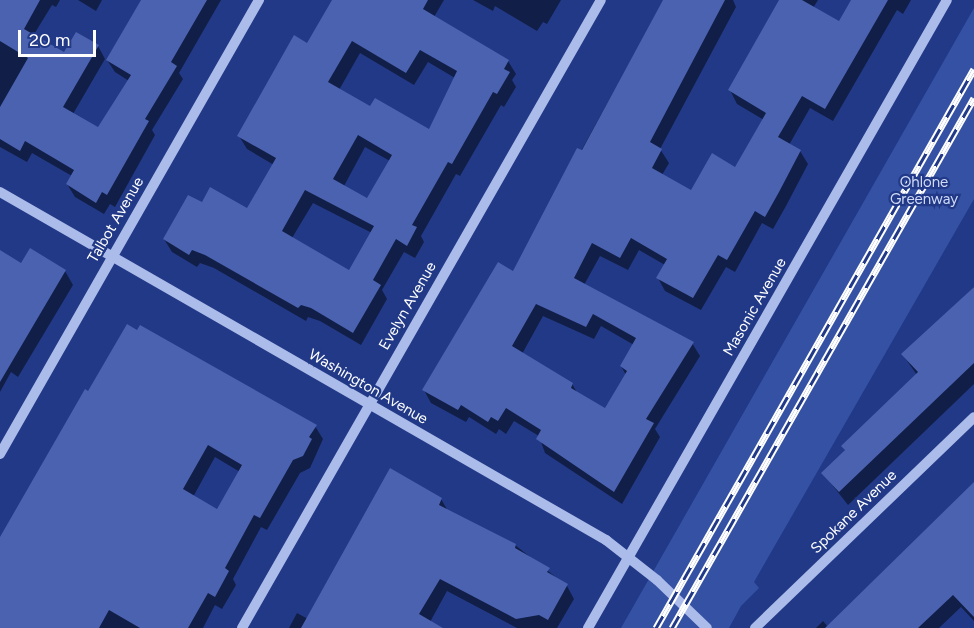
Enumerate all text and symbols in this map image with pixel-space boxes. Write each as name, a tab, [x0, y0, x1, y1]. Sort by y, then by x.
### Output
scale bar	[21, 18, 99, 56]
text: 20 m	[29, 29, 70, 51]
park label: Ohlone Greenway	[890, 173, 958, 208]
street label: Talbot Avenue	[84, 174, 148, 266]
street label: Masonic Avenue	[720, 255, 790, 359]
street label: Evelyn Avenue	[376, 259, 440, 353]
street label: Washington Avenue	[305, 346, 431, 428]
street label: Spokane Avenue	[807, 466, 901, 558]

